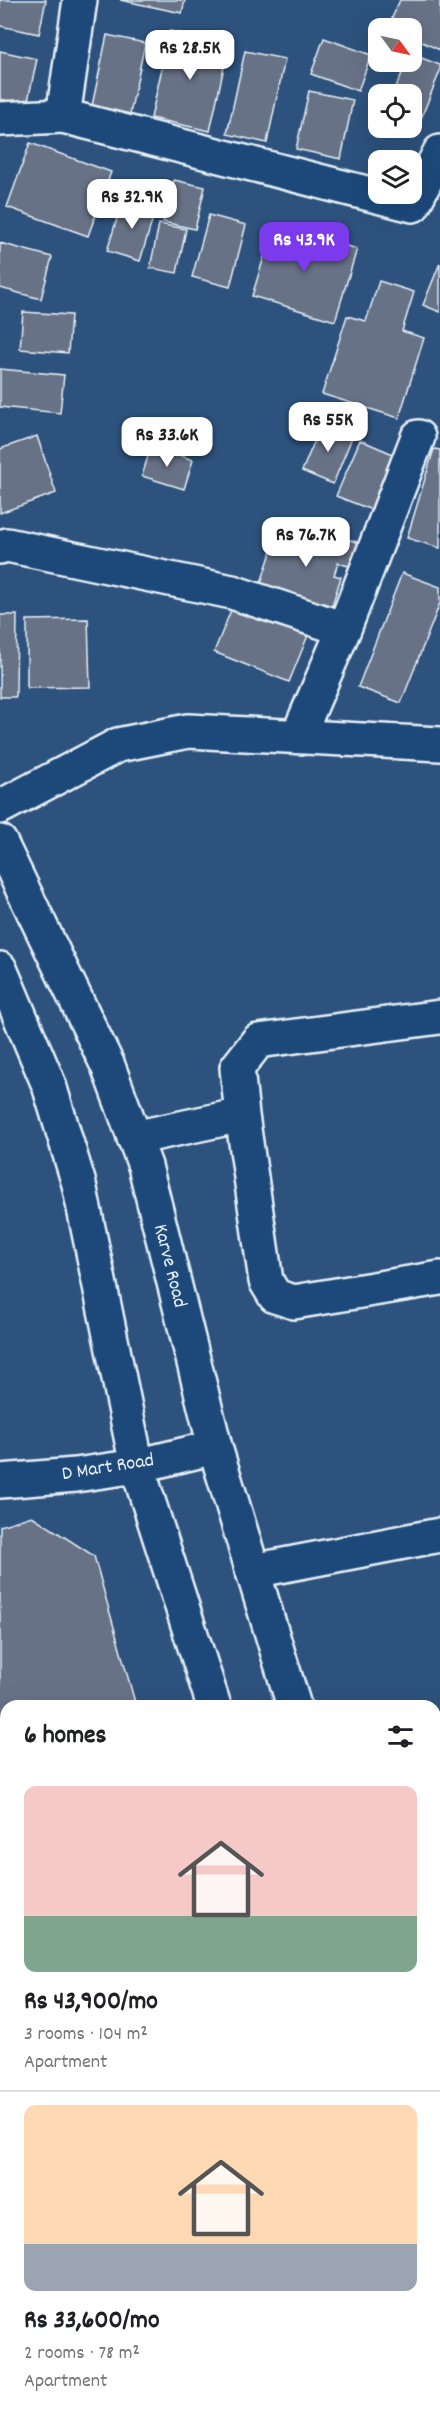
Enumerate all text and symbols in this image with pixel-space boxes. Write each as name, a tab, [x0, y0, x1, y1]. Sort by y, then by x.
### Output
north arrow	[368, 18, 422, 72]
map controls	[368, 18, 422, 204]
pin: Rs 28.5K	[128, 30, 252, 81]
text: Rs 28.5K	[159, 35, 221, 63]
button: locate	[368, 84, 422, 138]
button: layers	[368, 150, 422, 204]
pin: Rs 32.9K	[70, 179, 194, 230]
text: Rs 32.9K	[101, 184, 163, 212]
pin: Rs 43.9K	[242, 222, 366, 273]
text: Rs 43.9K	[273, 227, 335, 255]
pin: Rs 55K	[279, 402, 377, 453]
text: Rs 55K	[303, 407, 353, 435]
pin: Rs 33.6K	[105, 417, 229, 468]
text: Rs 33.6K	[136, 422, 198, 450]
pin: Rs 76.7K	[244, 517, 368, 568]
text: Rs 76.7K	[276, 522, 336, 550]
street label: Karve Road	[145, 1221, 193, 1311]
street label: D Mart Road	[60, 1447, 156, 1489]
text: 6 homes	[24, 1718, 106, 1755]
icon: filters	[384, 1720, 417, 1753]
icon: home	[167, 1825, 275, 1933]
text: Rs 43,900/mo	[24, 1984, 158, 2021]
text: 3 rooms · 104 m²	[24, 2021, 148, 2049]
text: Apartment	[24, 2049, 107, 2077]
icon: home	[167, 2144, 275, 2252]
text: Rs 33,600/mo	[24, 2303, 160, 2340]
text: 2 rooms · 78 m²	[24, 2340, 140, 2368]
text: Apartment	[24, 2368, 107, 2396]

